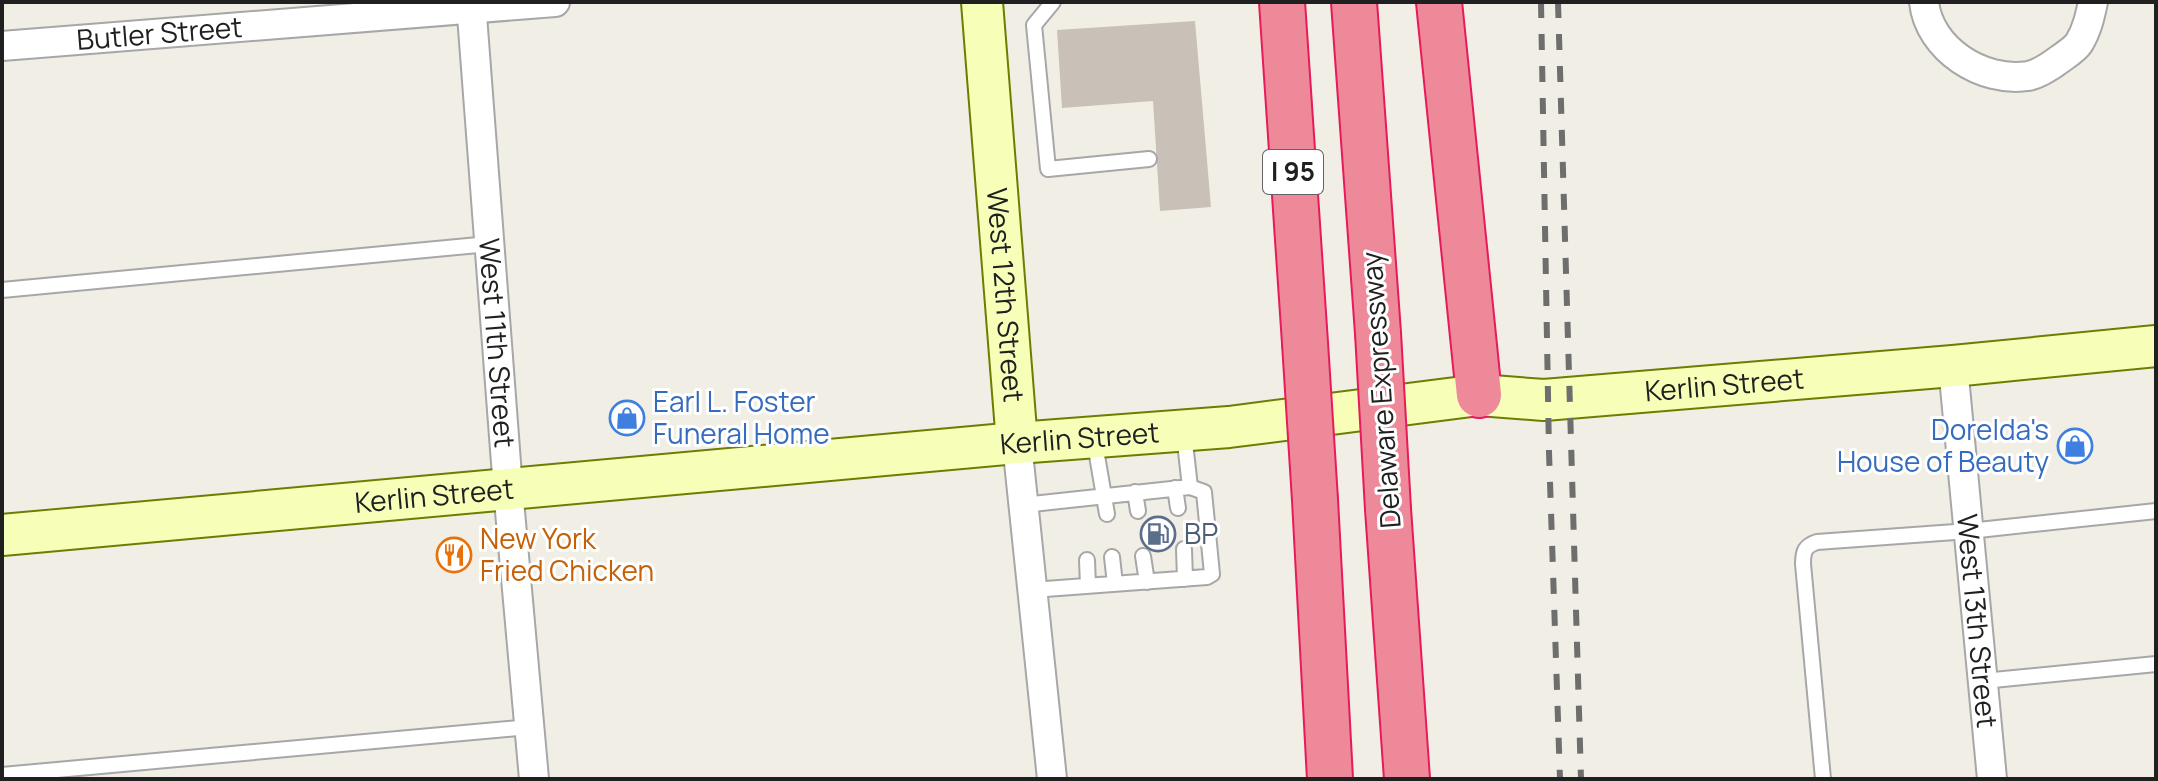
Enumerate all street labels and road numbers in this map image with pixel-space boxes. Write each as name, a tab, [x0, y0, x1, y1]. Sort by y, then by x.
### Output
street label: Butler Street	[75, 7, 244, 58]
road number: I 95	[1263, 150, 1323, 194]
street label: West 12th Street	[979, 186, 1034, 404]
street label: West 11th Street	[471, 237, 525, 449]
street label: Delaware Expressway	[1351, 250, 1409, 530]
street label: Kerlin Street	[1643, 358, 1805, 410]
street label: Kerlin Street	[998, 412, 1161, 462]
street label: Kerlin Street	[353, 469, 515, 521]
street label: West 13th Street	[1949, 512, 2007, 729]

